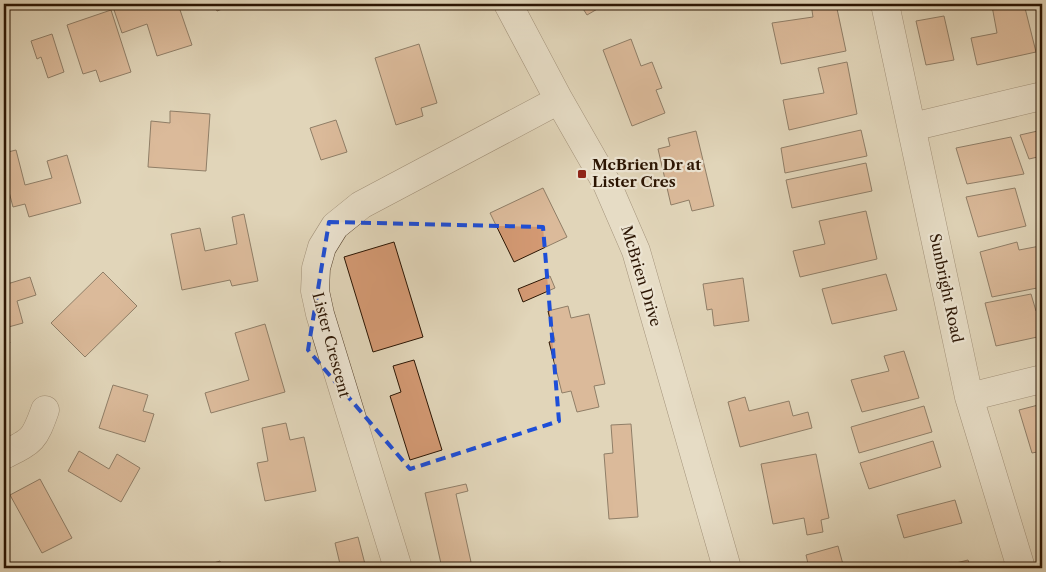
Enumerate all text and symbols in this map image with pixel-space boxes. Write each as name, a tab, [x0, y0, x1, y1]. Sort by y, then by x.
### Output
place label: McBrien Dr at Lister Cres	[592, 155, 701, 191]
marker: McBrien Dr at Lister Cres	[576, 168, 588, 180]
street label: McBrien Drive	[617, 223, 666, 329]
street label: Sunbright Road	[926, 232, 967, 344]
street label: Lister Crescent	[308, 290, 355, 400]

